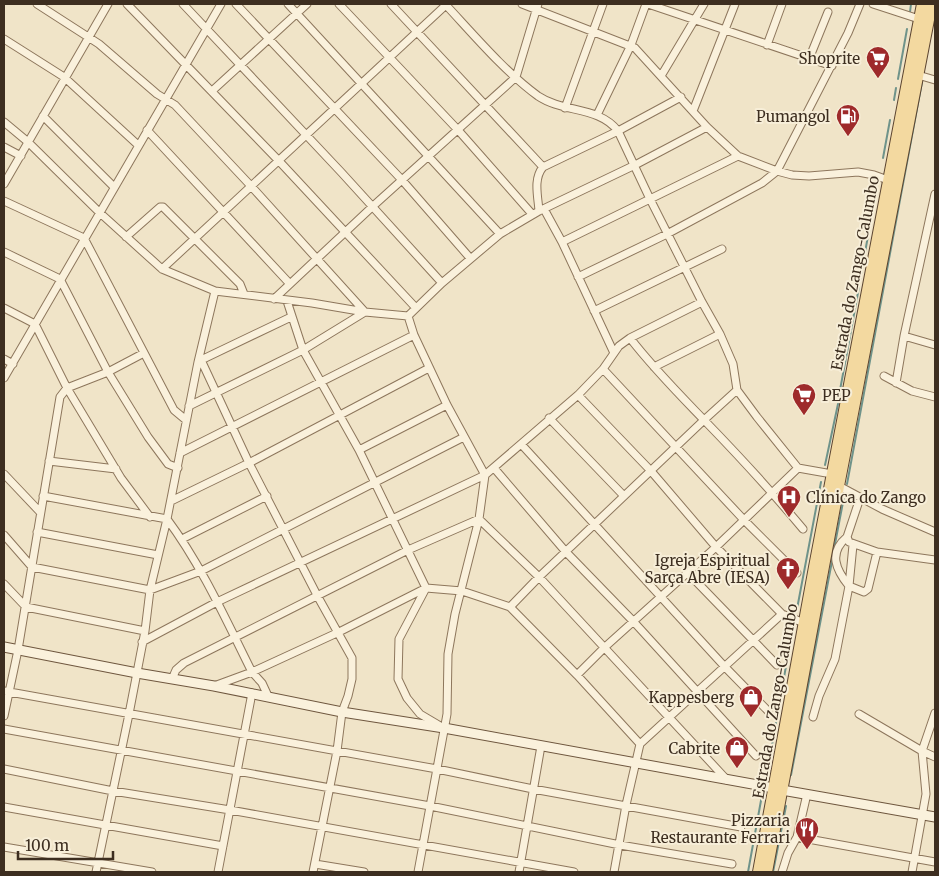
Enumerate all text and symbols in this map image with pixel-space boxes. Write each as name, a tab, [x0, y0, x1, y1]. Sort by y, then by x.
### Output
supermarket icon: Shoprite	[865, 45, 891, 79]
place label: Shoprite	[799, 49, 860, 68]
fuel station icon: Pumangol	[835, 103, 861, 137]
place label: Pumangol	[756, 107, 830, 126]
street label: Estrada do Zango-Calumbo	[827, 174, 883, 372]
supermarket icon: PEP	[791, 382, 817, 416]
place label: PEP	[822, 386, 851, 405]
hospital icon: Clínica do Zango	[776, 484, 802, 518]
place label: Clínica do Zango	[806, 488, 926, 507]
place label: Igreja Espiritual Sarça Abre (IESA)	[645, 551, 770, 587]
church icon: Igreja Espiritual Sarça Abre (IESA)	[775, 556, 801, 590]
street label: Estrada do Zango-Calumbo	[748, 602, 802, 800]
shop icon: Kappesberg	[738, 684, 764, 718]
place label: Kappesberg	[649, 688, 734, 707]
shop icon: Cabrite	[724, 735, 750, 769]
place label: Cabrite	[668, 739, 720, 758]
place label: Pizzaria Restaurante Ferrari	[650, 811, 790, 847]
restaurant icon: Pizzaria Restaurante Ferrari	[794, 816, 820, 850]
scale bar	[18, 828, 112, 860]
text: 100 m	[25, 836, 69, 855]

